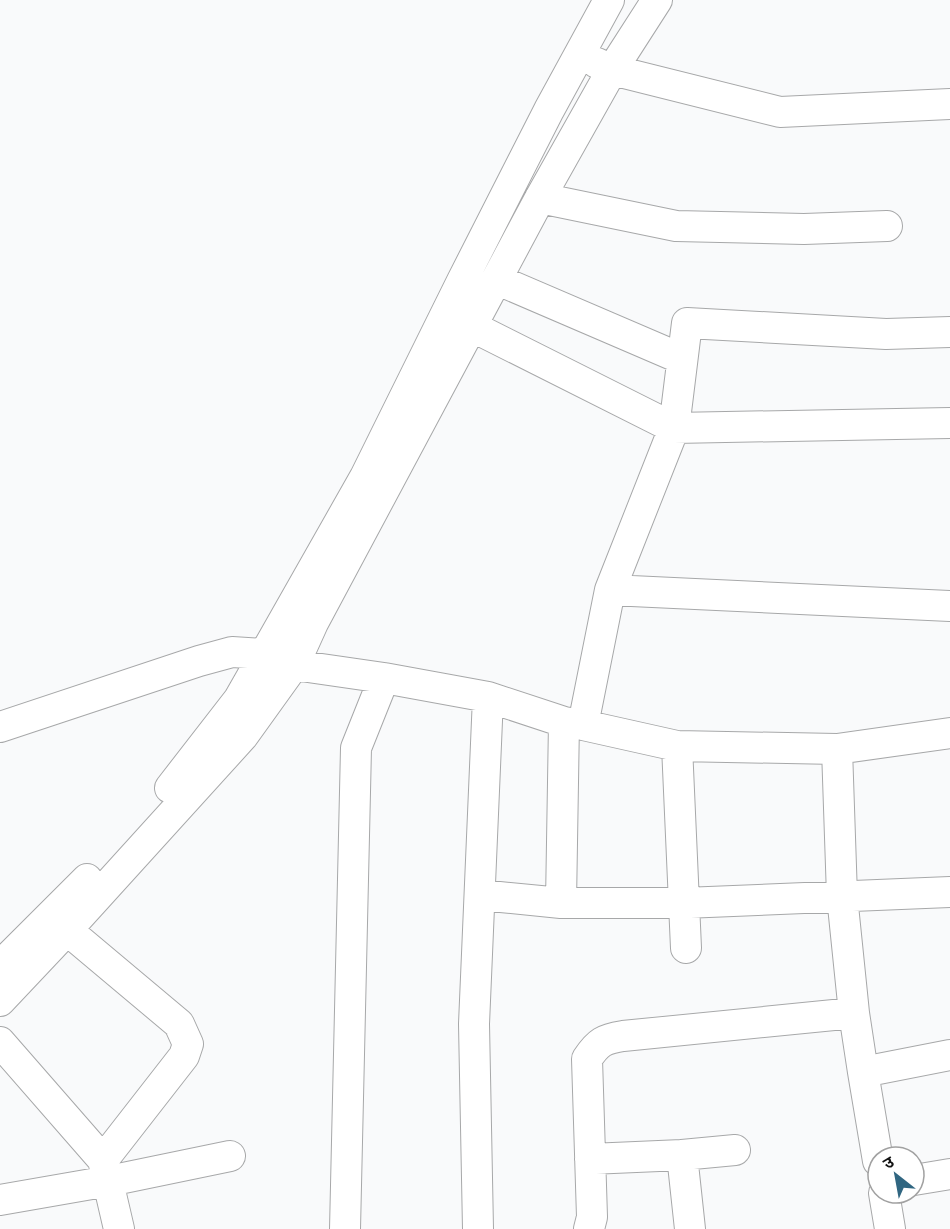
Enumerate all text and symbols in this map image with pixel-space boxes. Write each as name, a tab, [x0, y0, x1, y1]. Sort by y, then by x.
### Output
north arrow	[866, 1145, 926, 1205]
text: उ	[879, 1151, 898, 1174]

